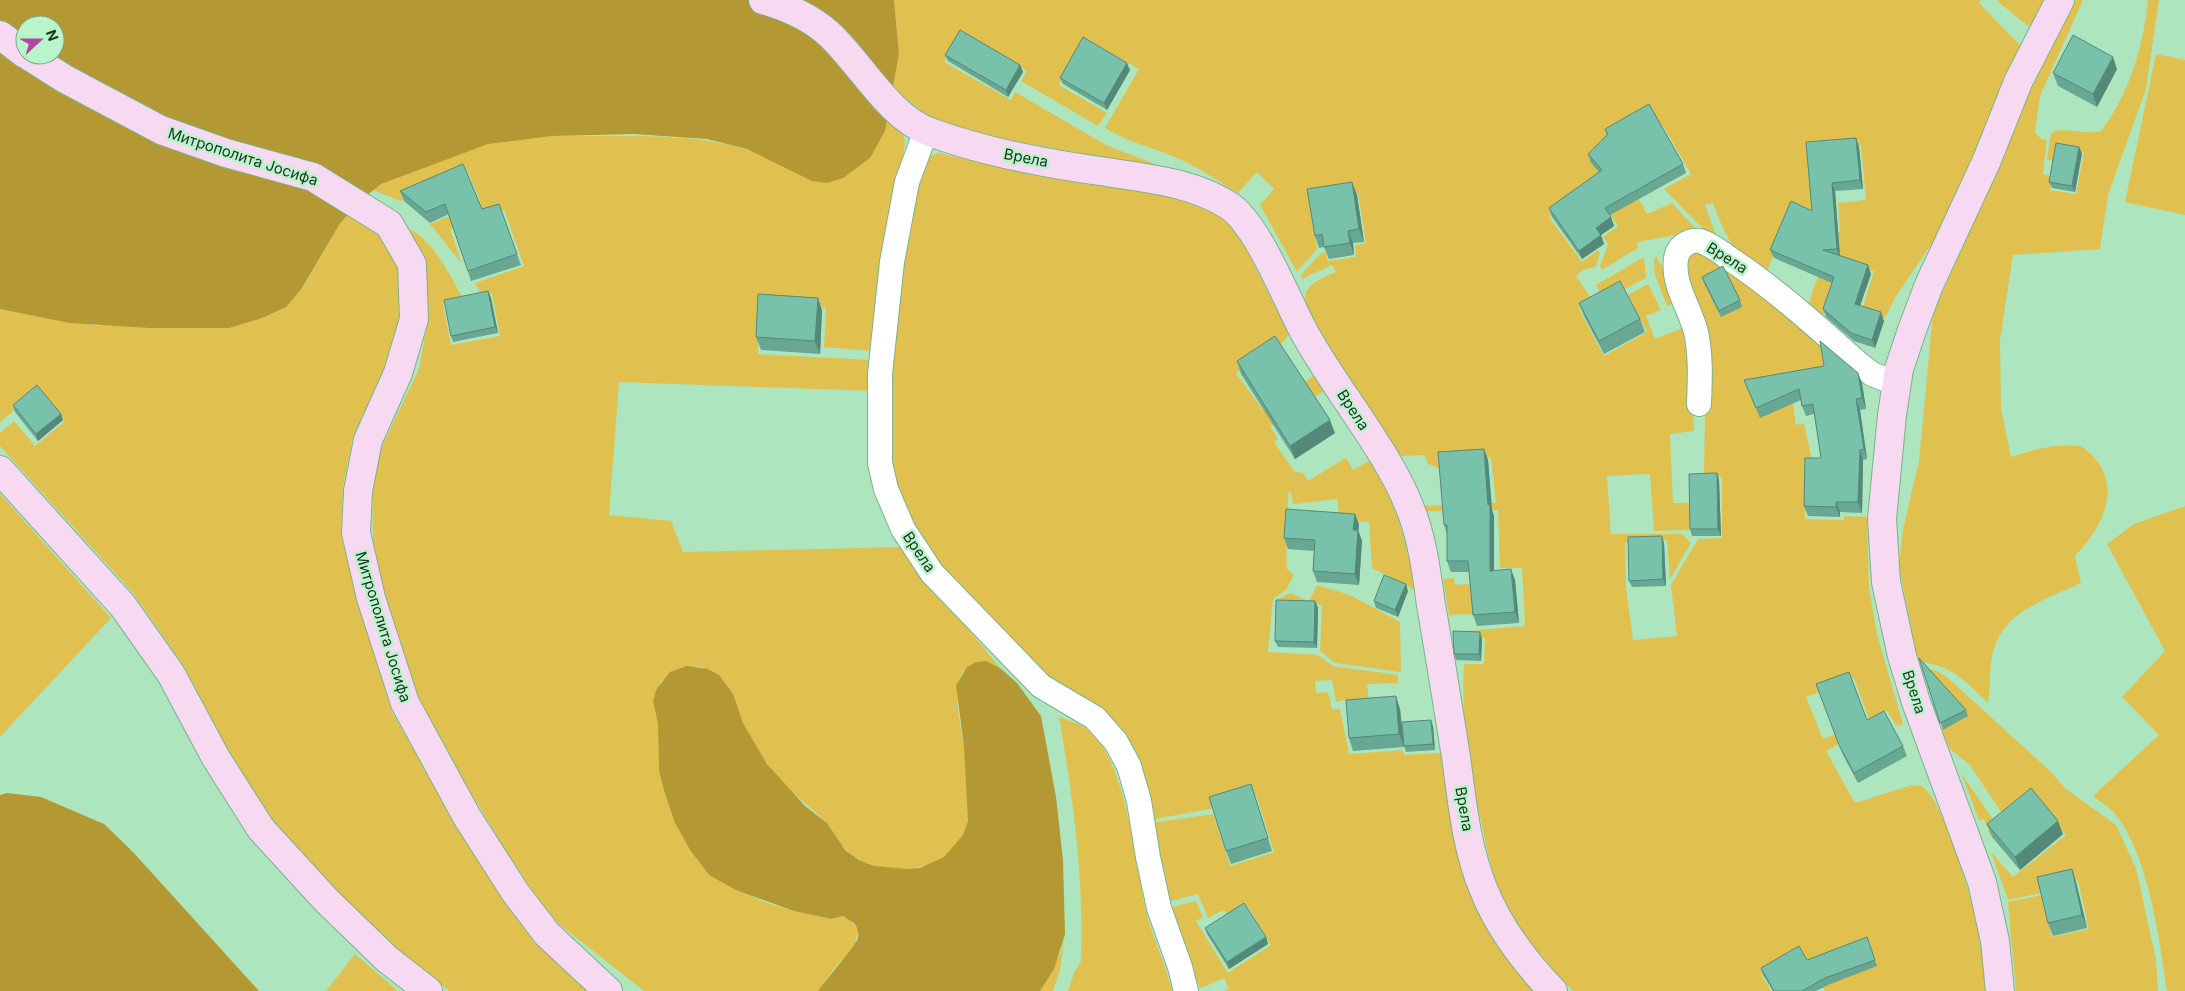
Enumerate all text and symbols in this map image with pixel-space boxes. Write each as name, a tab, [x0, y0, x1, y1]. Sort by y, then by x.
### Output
north arrow	[15, 15, 65, 65]
text: N	[43, 27, 62, 43]
street label: Митрополита Јосифа	[166, 123, 321, 190]
street label: Врела	[1002, 144, 1050, 171]
street label: Врела	[1703, 238, 1751, 278]
street label: Врела	[1333, 386, 1374, 434]
street label: Врела	[899, 528, 940, 576]
street label: Митрополита Јосифа	[351, 549, 415, 705]
street label: Врела	[1899, 668, 1930, 716]
street label: Врела	[1451, 785, 1478, 833]

